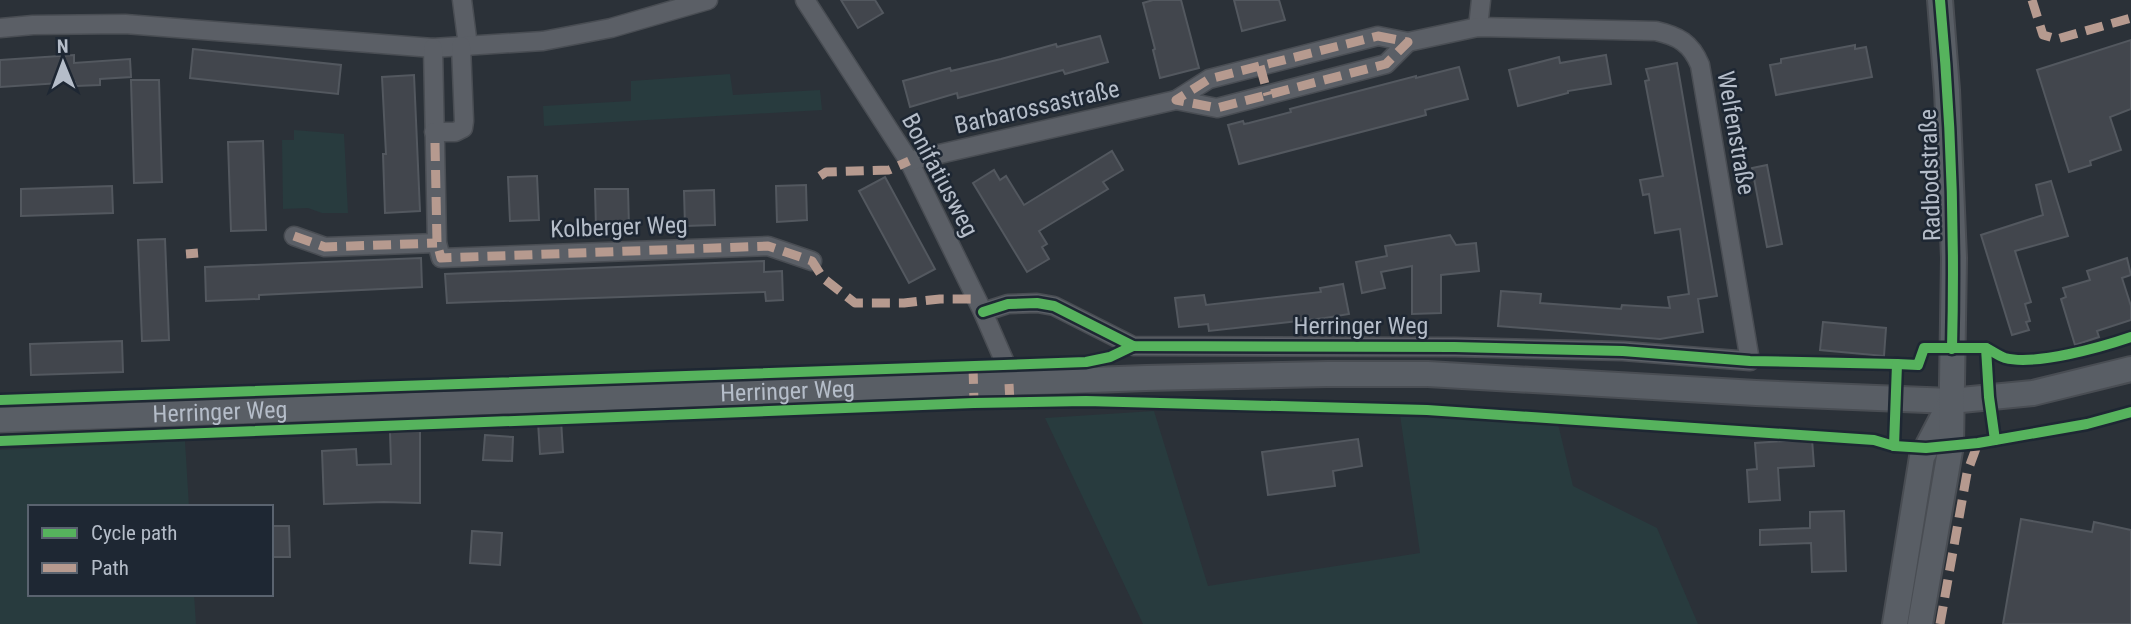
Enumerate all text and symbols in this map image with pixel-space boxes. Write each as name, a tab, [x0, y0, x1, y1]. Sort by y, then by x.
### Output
north arrow	[28, 28, 98, 98]
text: N	[57, 35, 69, 58]
street label: Welfenstraße	[1711, 69, 1761, 197]
street label: Barbarossastraße	[952, 74, 1122, 140]
street label: Bonifatiusweg	[896, 109, 984, 241]
street label: Radbodstraße	[1914, 109, 1946, 241]
street label: Kolberger Weg	[550, 211, 688, 243]
street label: Herringer Weg	[1294, 312, 1428, 340]
street label: Herringer Weg	[720, 375, 855, 408]
street label: Herringer Weg	[152, 395, 288, 428]
legend	[28, 505, 273, 596]
text: Cycle path	[91, 521, 177, 545]
text: Path	[91, 556, 129, 580]

